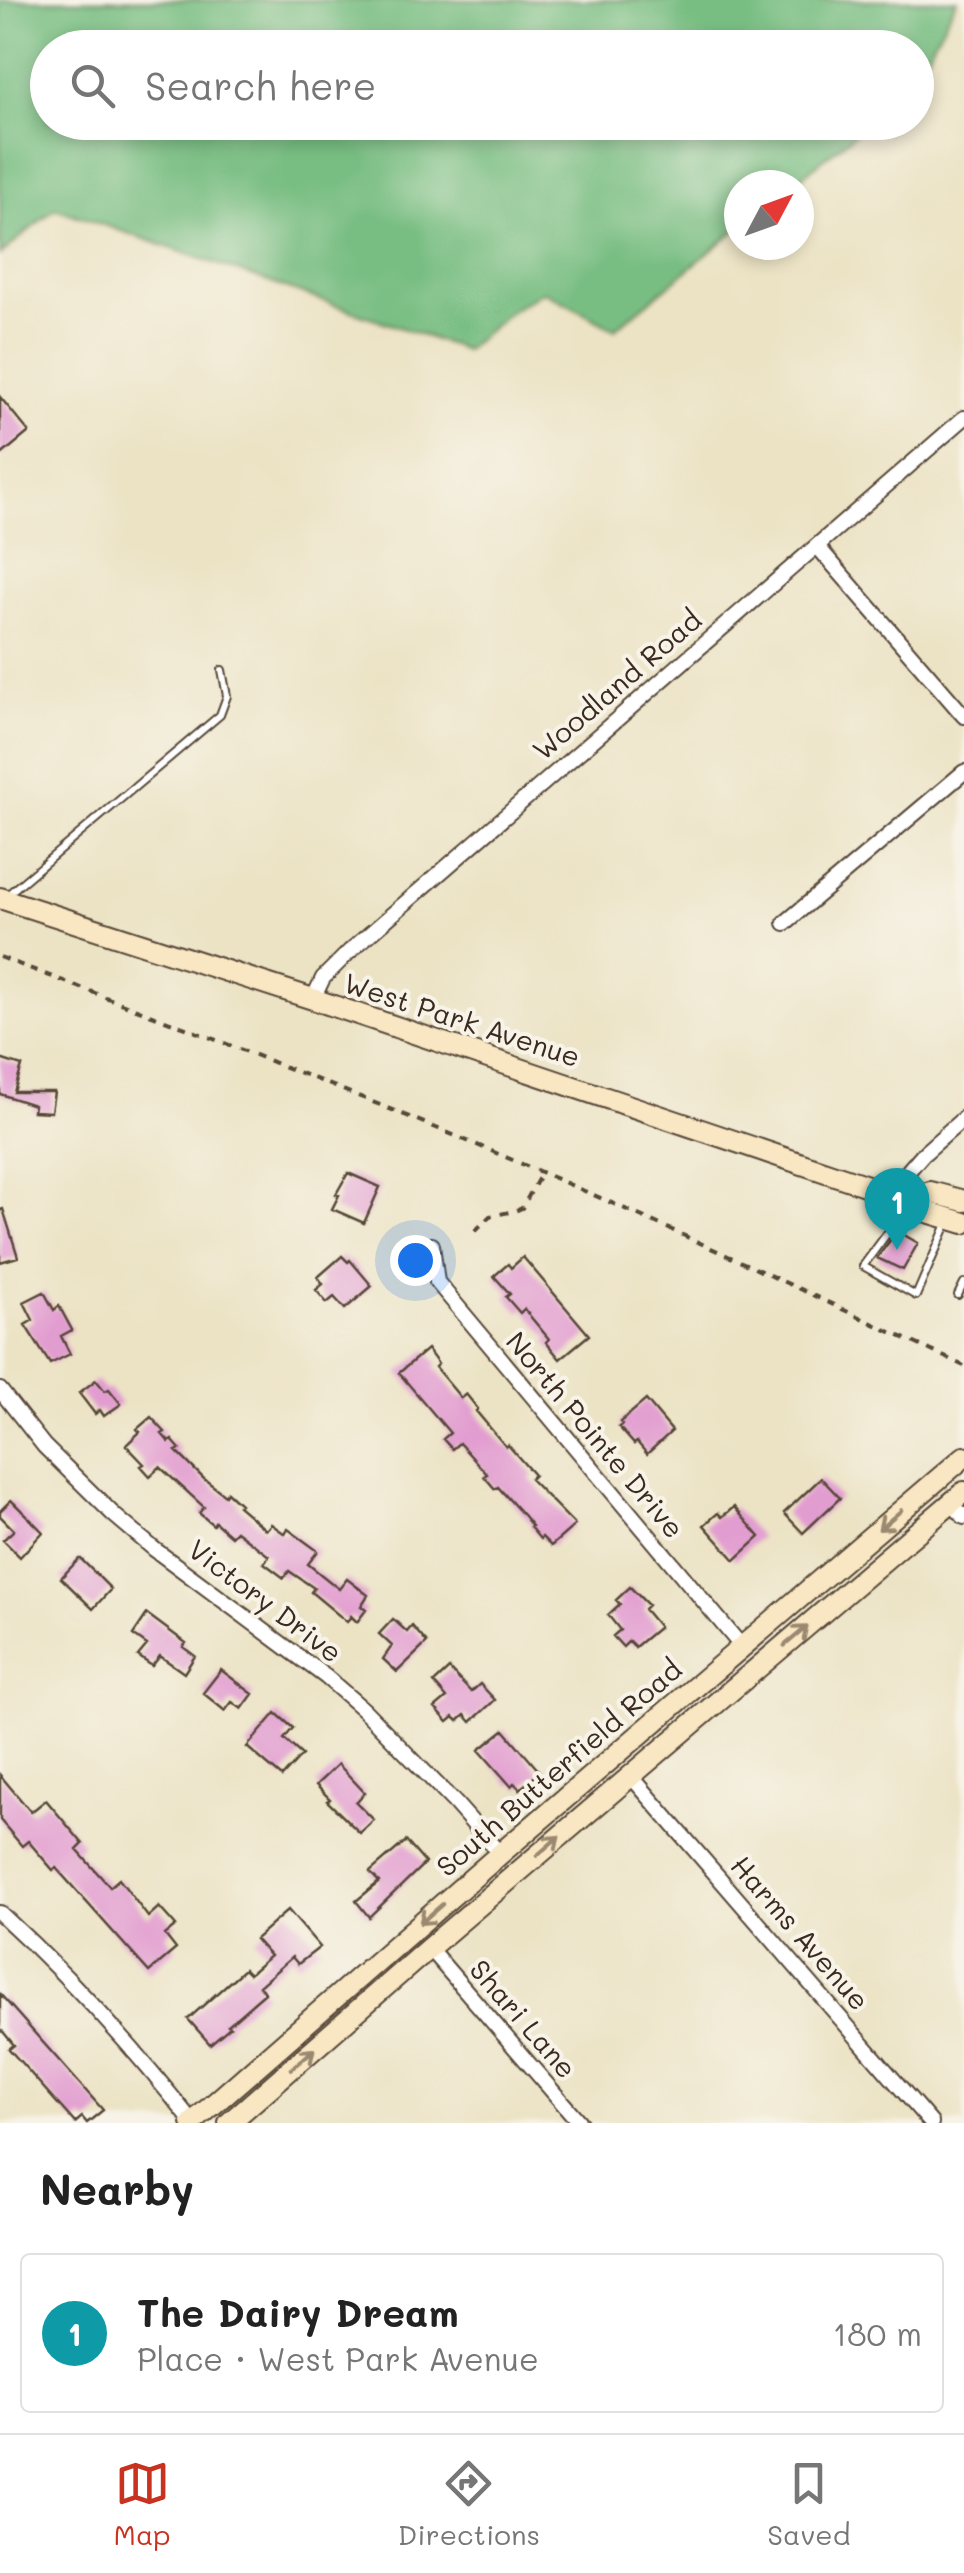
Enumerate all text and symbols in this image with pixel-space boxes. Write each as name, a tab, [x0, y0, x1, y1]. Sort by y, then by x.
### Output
search box	[30, 30, 934, 140]
icon: search	[65, 58, 120, 113]
text: Search here	[145, 60, 376, 110]
north arrow	[724, 170, 814, 260]
street label: Woodland Road	[525, 601, 708, 767]
street label: West Park Avenue	[340, 964, 585, 1074]
pin: 1	[864, 1168, 930, 1250]
your location	[390, 1235, 441, 1286]
street label: North Pointe Drive	[499, 1324, 693, 1545]
one-way arrow	[878, 1509, 903, 1532]
street label: Victory Drive	[181, 1531, 350, 1670]
one-way arrow	[782, 1625, 808, 1647]
street label: South Butterfield Road	[428, 1651, 689, 1884]
one-way arrow	[535, 1836, 561, 1858]
street label: Harms Avenue	[724, 1848, 878, 2017]
one-way arrow	[418, 1903, 444, 1925]
street label: Shari Lane	[462, 1952, 585, 2085]
one-way arrow	[289, 2048, 315, 2070]
text: Nearby	[40, 2161, 194, 2216]
text: The Dairy Dream	[137, 2287, 459, 2337]
text: 1	[67, 2312, 82, 2354]
text: 180 m	[833, 2312, 922, 2354]
text: Place · West Park Avenue	[137, 2337, 539, 2379]
tab: Map	[114, 2456, 171, 2552]
tab: Directions	[398, 2456, 540, 2552]
tab: Saved	[767, 2456, 850, 2552]

